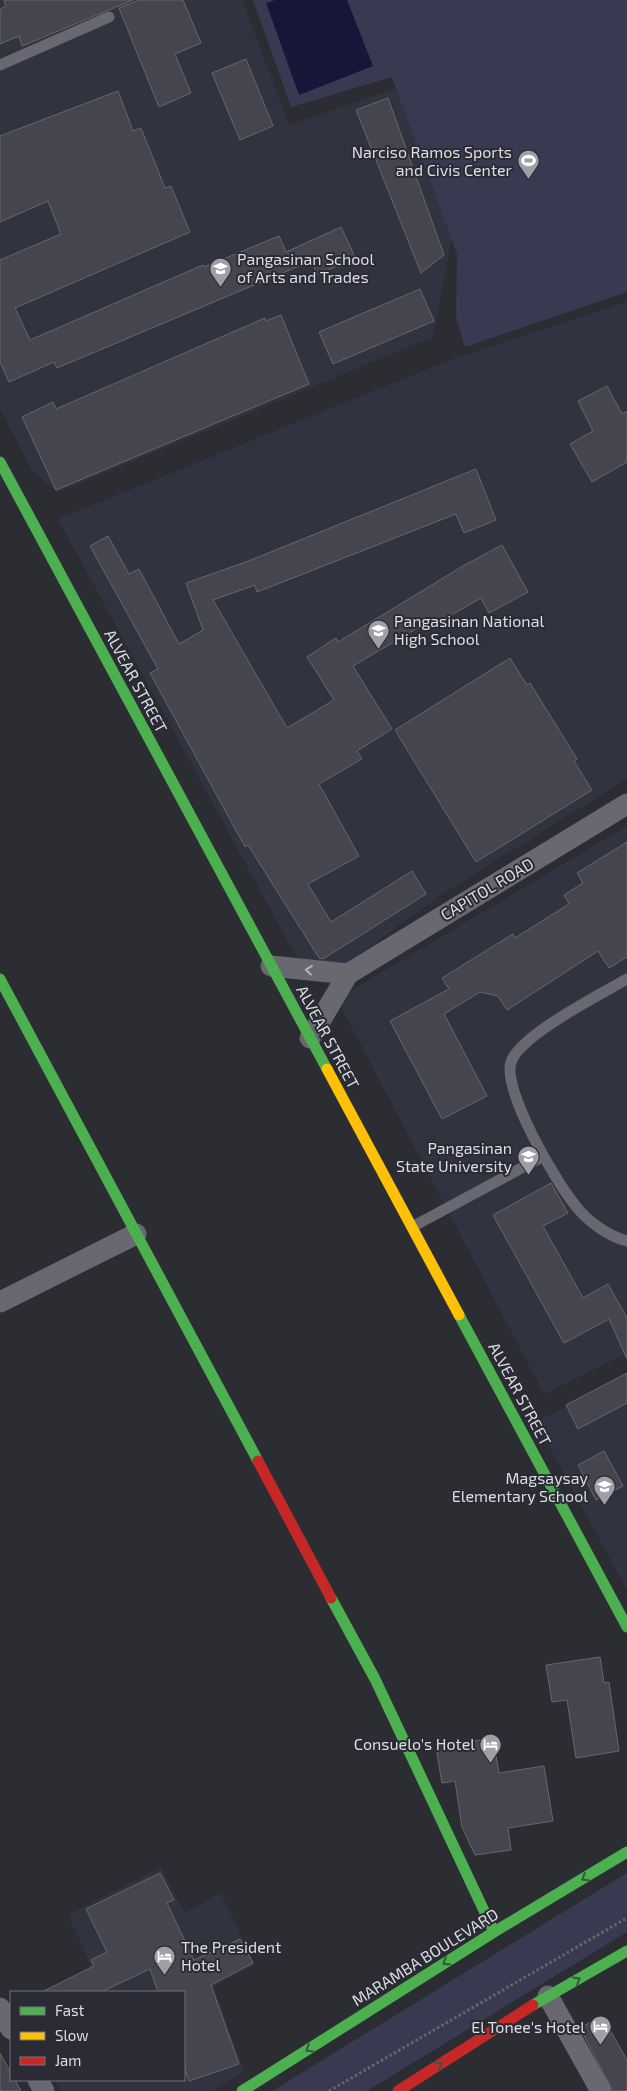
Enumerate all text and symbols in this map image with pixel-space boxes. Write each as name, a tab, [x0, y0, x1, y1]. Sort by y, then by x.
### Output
place label: Narciso Ramos Sports and Civis Center	[352, 142, 513, 179]
sports icon: Narciso Ramos Sports and Civis Center	[516, 149, 540, 180]
place label: Pangasinan School of Arts and Trades	[237, 249, 374, 286]
school or university icon: Pangasinan School of Arts and Trades	[209, 256, 233, 287]
place label: Pangasinan National High School	[394, 611, 544, 648]
school or university icon: Pangasinan National High School	[366, 618, 390, 649]
street label: ALVEAR STREET	[101, 626, 172, 736]
street label: CAPITOL ROAD	[437, 853, 537, 924]
one-way arrow	[305, 965, 313, 976]
street label: ALVEAR STREET	[293, 982, 364, 1092]
place label: Pangasinan State University	[396, 1138, 513, 1175]
school or university icon: Pangasinan State University	[516, 1145, 540, 1176]
street label: ALVEAR STREET	[485, 1339, 556, 1449]
place label: Magsaysay Elementary School	[452, 1468, 589, 1505]
school or university icon: Magsaysay Elementary School	[592, 1475, 616, 1506]
hotel icon: Consuelo's Hotel	[479, 1732, 503, 1763]
place label: Consuelo's Hotel	[354, 1734, 475, 1753]
one-way arrow	[582, 1871, 591, 1881]
street label: MARAMBA BOULEVARD	[348, 1904, 501, 2009]
place label: The President Hotel	[181, 1937, 281, 1974]
hotel icon: The President Hotel	[153, 1944, 177, 1975]
one-way arrow	[443, 1956, 452, 1965]
one-way arrow	[572, 1976, 581, 1986]
legend	[10, 1991, 185, 2081]
text: Fast	[55, 2001, 85, 2019]
hotel icon: El Tonee's Hotel	[589, 2015, 613, 2046]
place label: El Tonee's Hotel	[471, 2017, 585, 2036]
text: Slow	[55, 2026, 89, 2044]
one-way arrow	[305, 2042, 314, 2052]
text: Jam	[55, 2051, 81, 2069]
one-way arrow	[434, 2062, 443, 2071]

